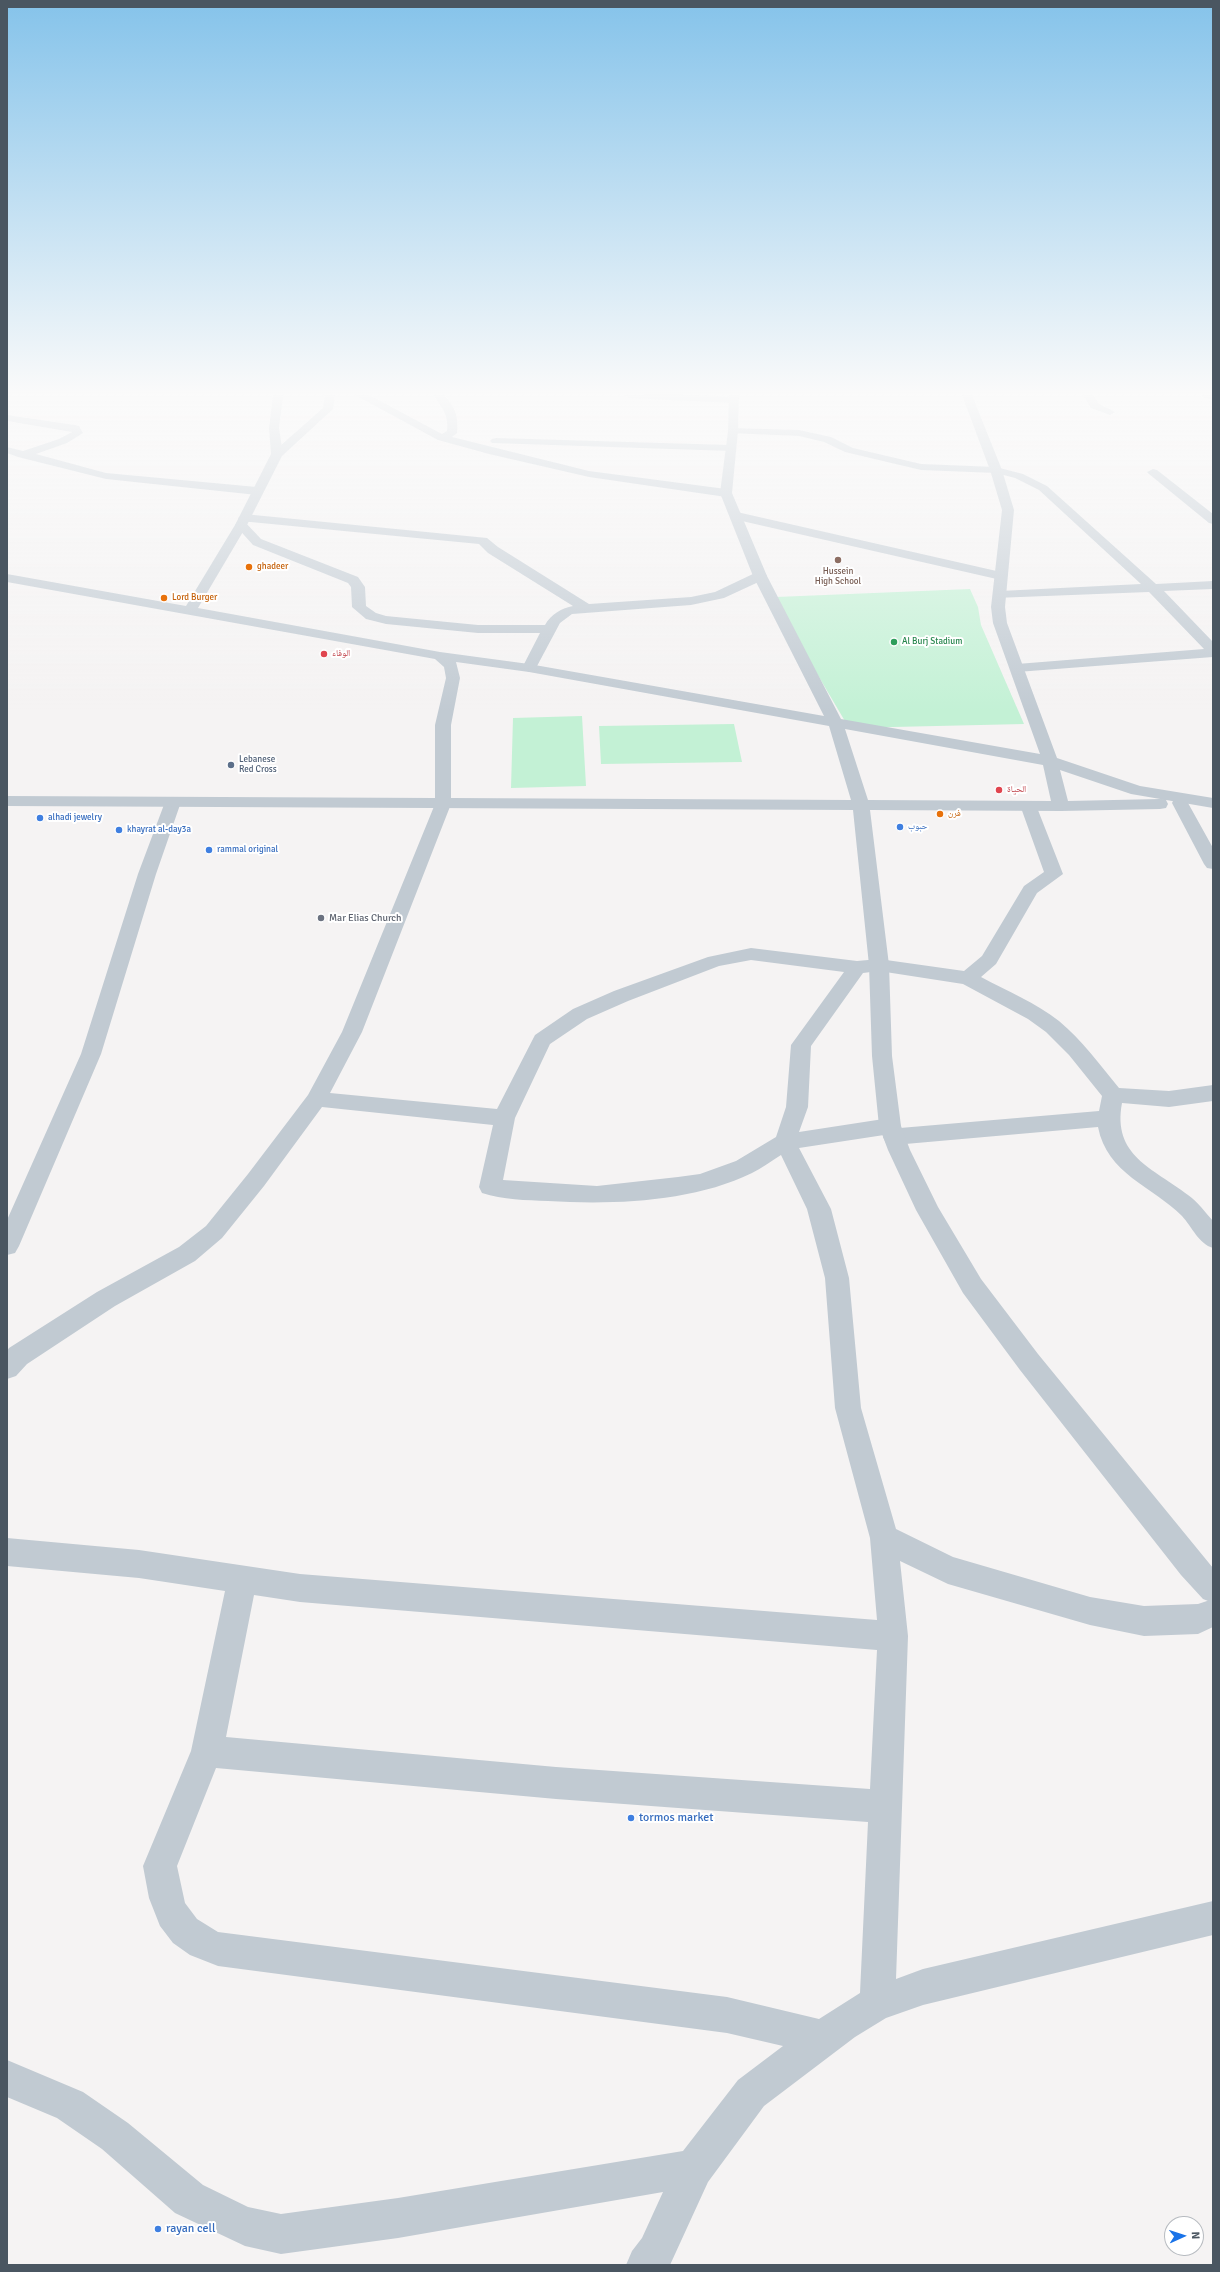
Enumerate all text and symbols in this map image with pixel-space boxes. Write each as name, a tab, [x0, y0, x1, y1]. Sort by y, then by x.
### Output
marker: Hussein High School	[833, 555, 843, 565]
marker: ghadeer	[244, 562, 254, 572]
place label: ghadeer	[257, 562, 288, 572]
place label: Hussein High School	[815, 567, 861, 588]
marker: Lord Burger	[159, 593, 169, 603]
place label: Lord Burger	[172, 593, 217, 603]
marker: Al Burj Stadium	[889, 637, 899, 647]
place label: Al Burj Stadium	[902, 637, 962, 647]
marker: الوفاء	[319, 649, 329, 659]
place label: الوفاء	[332, 649, 350, 659]
place label: Lebanese Red Cross	[239, 755, 277, 776]
marker: Lebanese Red Cross	[226, 760, 236, 770]
marker: الحياة	[994, 785, 1004, 795]
place label: الحياة	[1007, 785, 1026, 795]
marker: فرن	[935, 809, 945, 819]
place label: فرن	[948, 809, 961, 819]
marker: alhadi jewelry	[35, 813, 45, 823]
place label: alhadi jewelry	[48, 813, 102, 823]
marker: حبوب	[895, 822, 905, 832]
place label: حبوب	[908, 822, 928, 832]
marker: khayrat al-day3a	[114, 825, 124, 835]
place label: khayrat al-day3a	[127, 825, 191, 835]
marker: rammal original	[204, 845, 214, 855]
place label: rammal original	[217, 845, 278, 855]
place label: Mar Elias Church	[329, 912, 402, 924]
marker: Mar Elias Church	[316, 913, 326, 923]
place label: tormos market	[639, 1811, 713, 1825]
marker: tormos market	[626, 1813, 636, 1823]
north arrow	[1164, 2216, 1204, 2256]
place label: rayan cell	[166, 2222, 216, 2236]
marker: rayan cell	[153, 2224, 163, 2234]
text: N	[1189, 2231, 1202, 2240]

